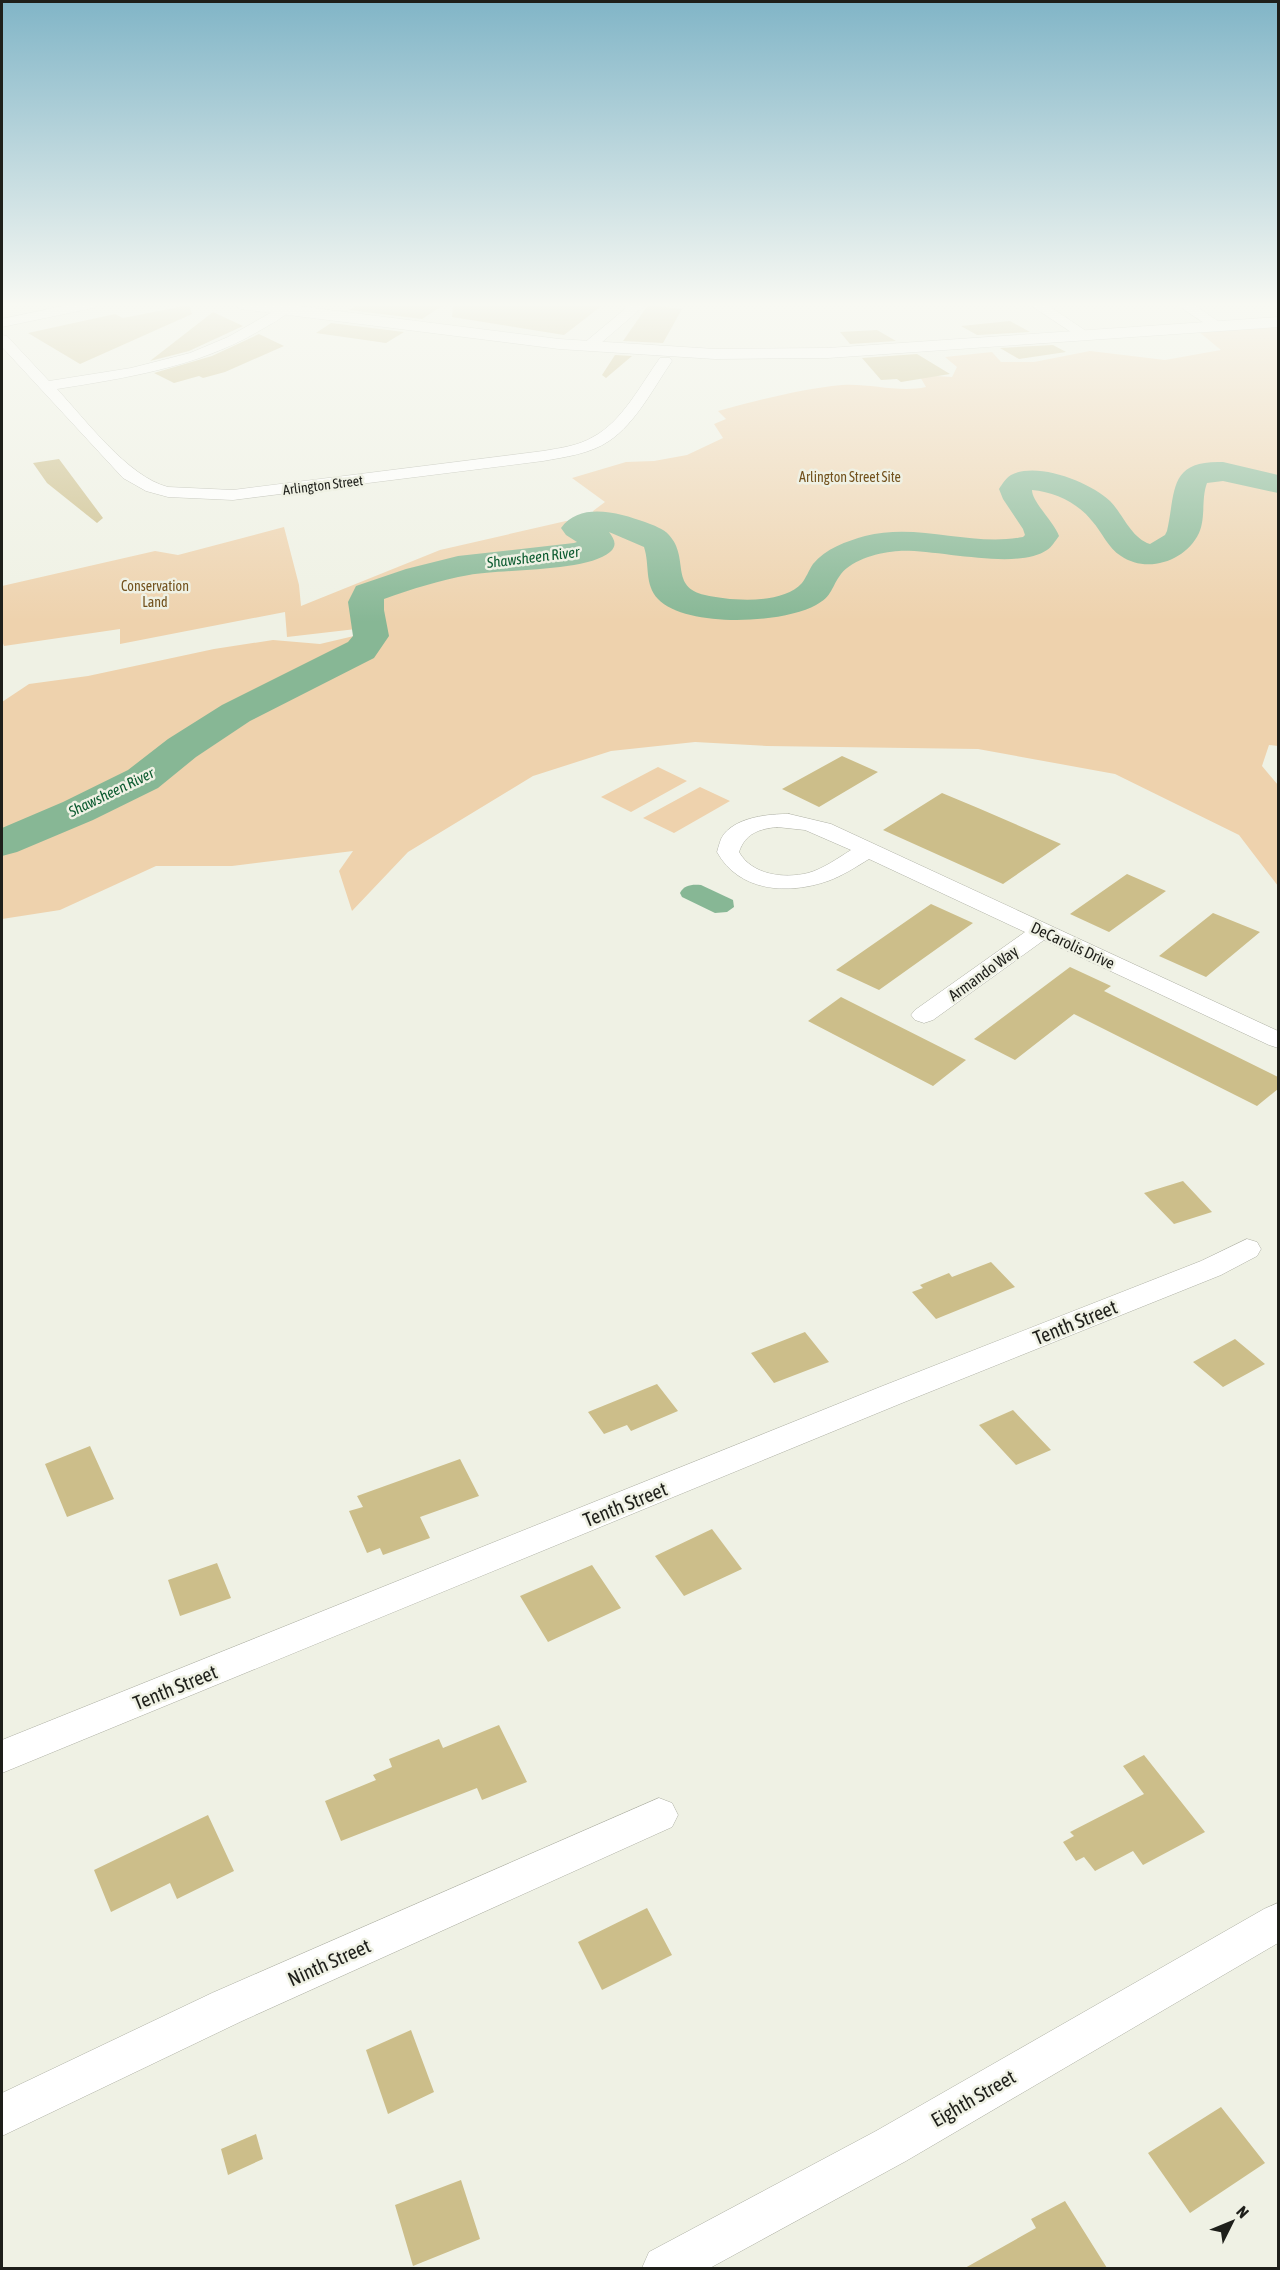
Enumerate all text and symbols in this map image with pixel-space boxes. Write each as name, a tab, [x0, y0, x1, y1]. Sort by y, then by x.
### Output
park label: Arlington Street Site	[799, 469, 901, 485]
street label: Arlington Street	[282, 472, 364, 498]
water label: Shawsheen River	[485, 543, 581, 571]
park label: Conservation Land	[121, 578, 189, 610]
water label: Shawsheen River	[65, 764, 157, 820]
street label: DeCarolis Drive	[1028, 918, 1118, 972]
street label: Armando Way	[945, 941, 1022, 1005]
street label: Tenth Street	[1030, 1295, 1121, 1349]
street label: Tenth Street	[580, 1477, 671, 1531]
street label: Tenth Street	[130, 1660, 221, 1714]
street label: Ninth Street	[284, 1933, 374, 1990]
street label: Eighth Street	[927, 2065, 1019, 2131]
north arrow	[1202, 2192, 1262, 2252]
text: N	[1233, 2202, 1253, 2221]

